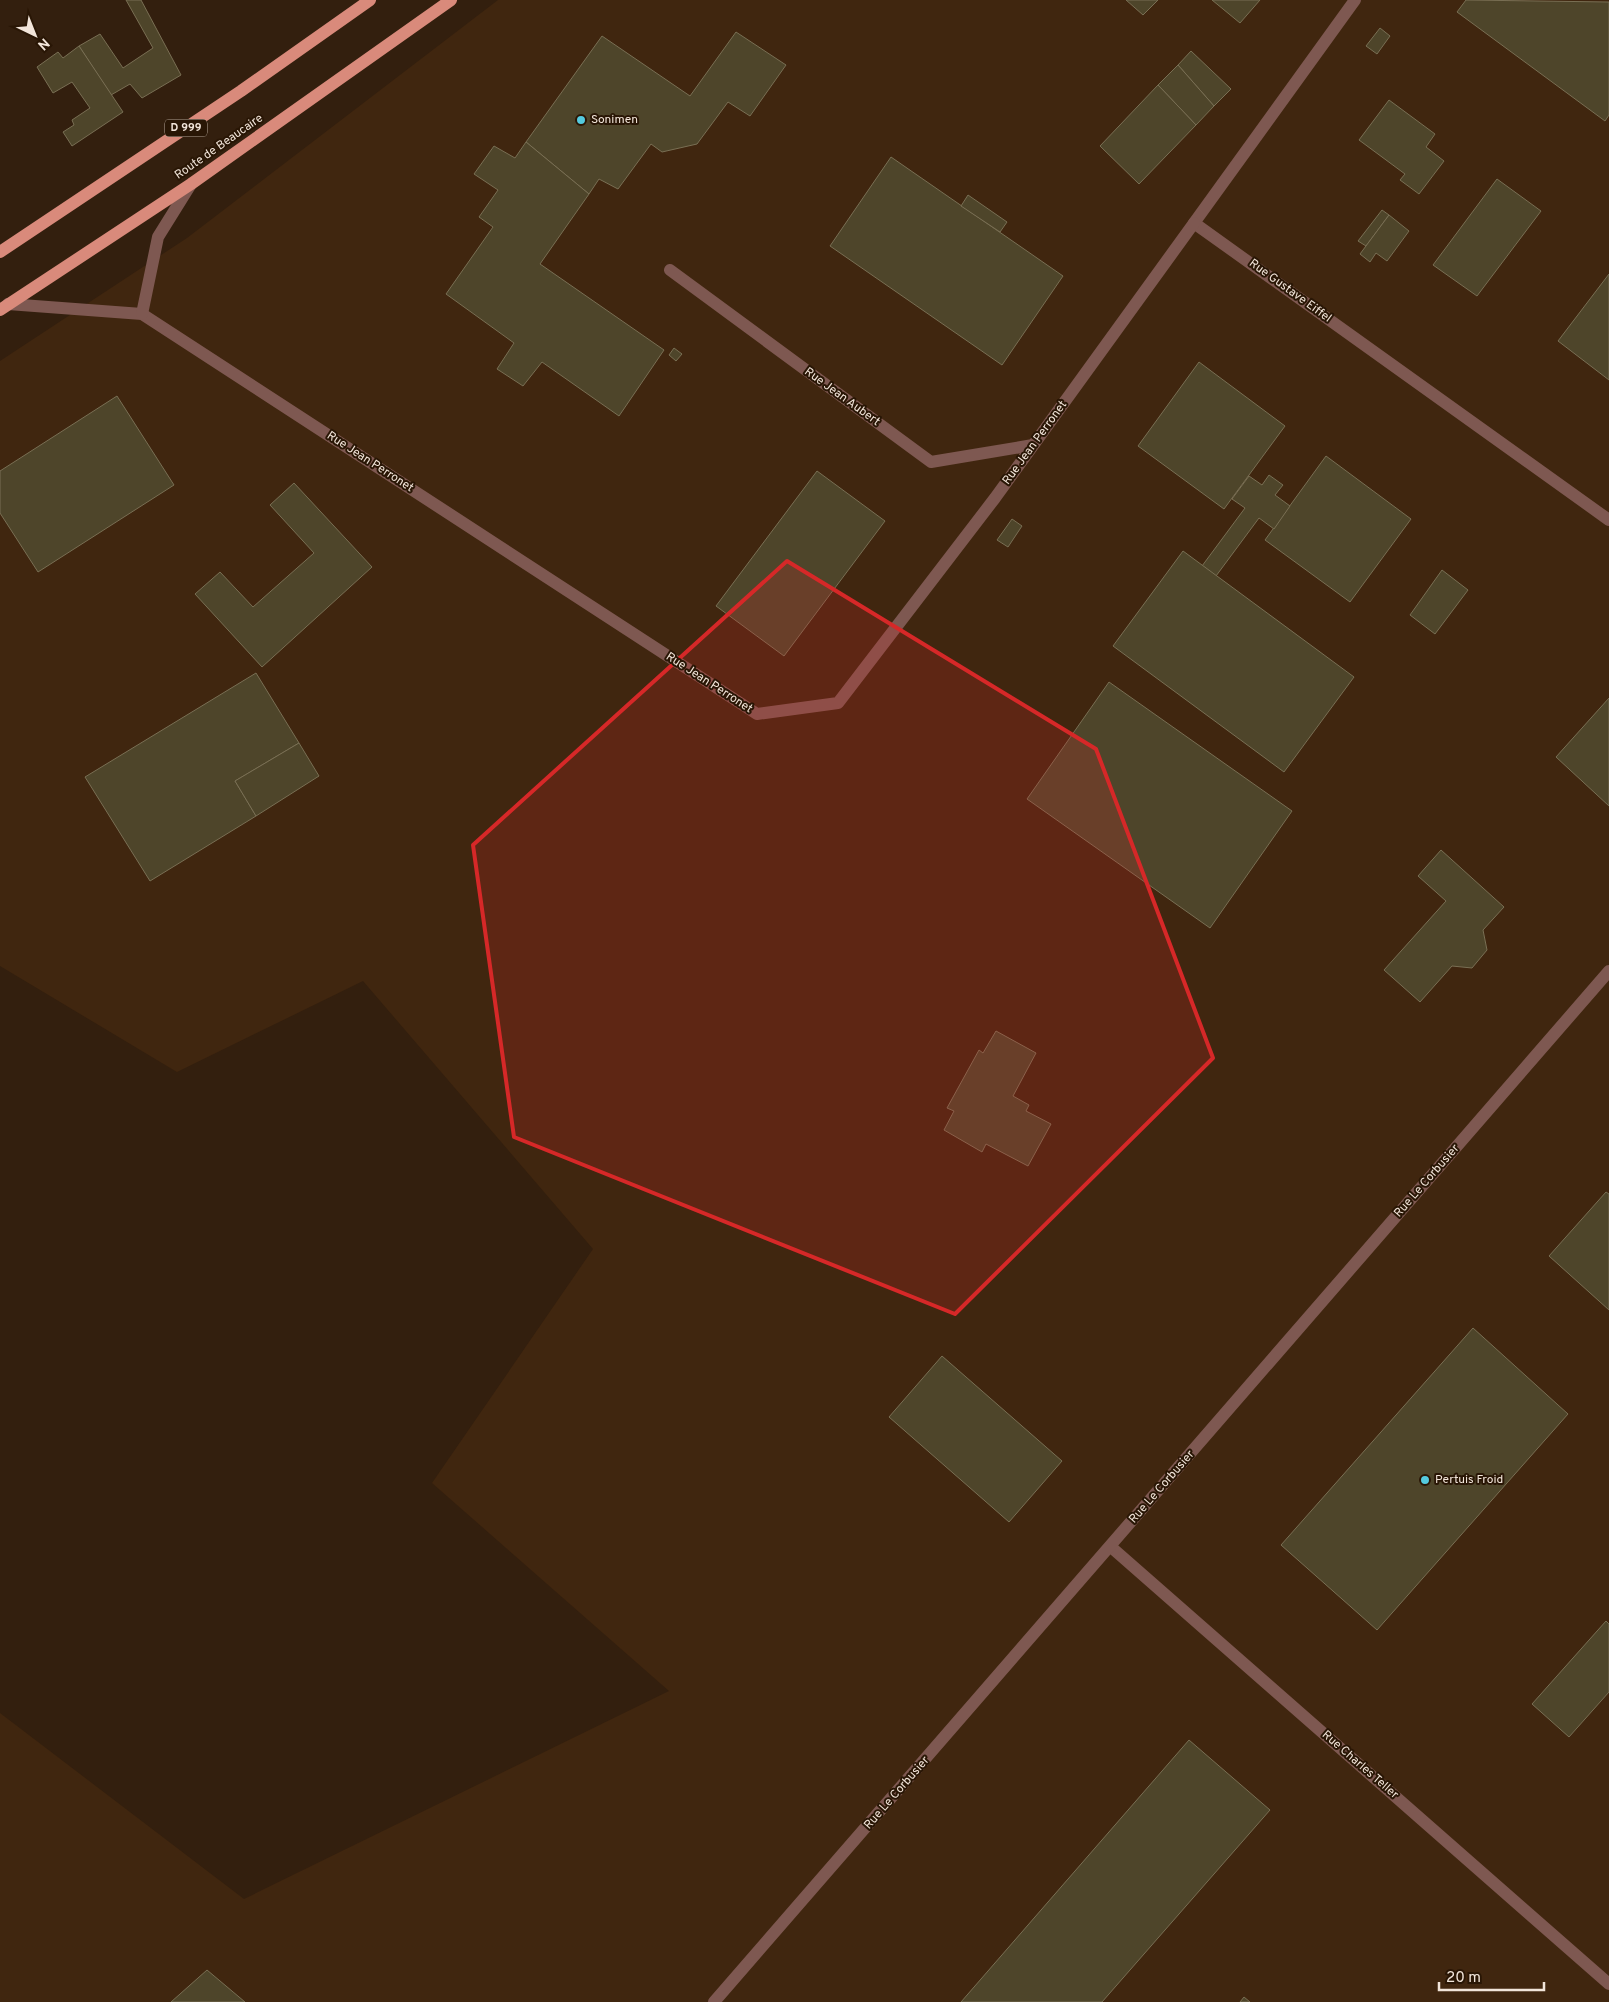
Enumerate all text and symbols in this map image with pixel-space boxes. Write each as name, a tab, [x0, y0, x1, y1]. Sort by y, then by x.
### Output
north arrow	[10, 10, 60, 60]
text: N	[33, 34, 52, 53]
street label: Route de Beaucaire	[172, 111, 266, 183]
place label: Sonimen	[591, 112, 638, 128]
marker: Sonimen	[575, 114, 587, 126]
road number: D 999	[165, 120, 207, 136]
street label: Rue Gustave Eiffel	[1246, 256, 1334, 326]
street label: Rue Jean Aubert	[801, 364, 883, 430]
street label: Rue Jean Perronet	[999, 398, 1071, 488]
street label: Rue Jean Perronet	[324, 428, 416, 496]
street label: Rue Jean Perronet	[663, 649, 755, 717]
street label: Rue Le Corbusier	[1391, 1141, 1464, 1221]
street label: Rue Le Corbusier	[1126, 1447, 1199, 1527]
place label: Pertuis Froid	[1435, 1472, 1503, 1488]
marker: Pertuis Froid	[1419, 1474, 1431, 1486]
street label: Rue Charles Teller	[1318, 1727, 1402, 1803]
street label: Rue Le Corbusier	[861, 1753, 934, 1833]
scale bar	[1439, 1960, 1544, 1992]
text: 20 m	[1446, 1969, 1481, 1988]

